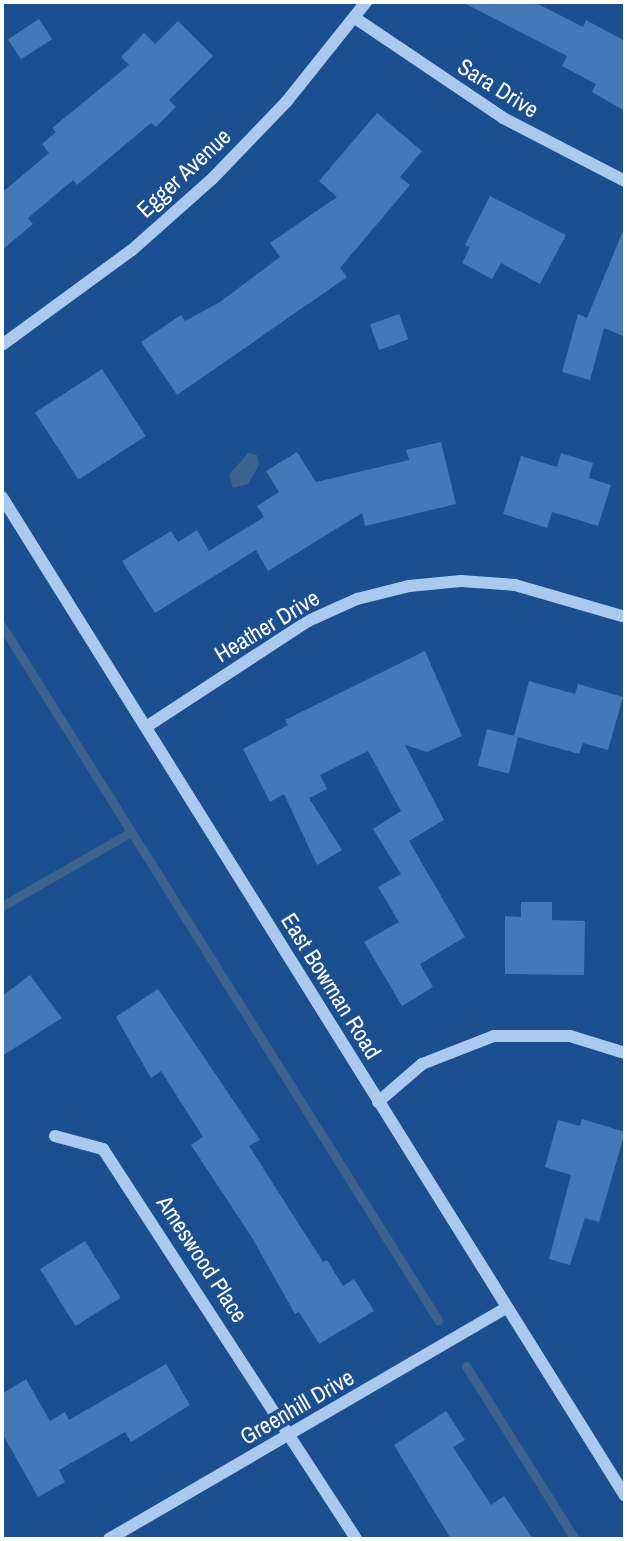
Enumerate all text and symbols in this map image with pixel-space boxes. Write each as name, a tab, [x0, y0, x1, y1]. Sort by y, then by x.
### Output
street label: Sara Drive	[452, 52, 544, 124]
street label: Egger Avenue	[131, 122, 237, 224]
street label: Heather Drive	[210, 584, 324, 668]
street label: East Bowman Road	[275, 908, 387, 1064]
street label: Ameswood Place	[151, 1190, 253, 1328]
street label: Greenhill Drive	[235, 1363, 359, 1451]

